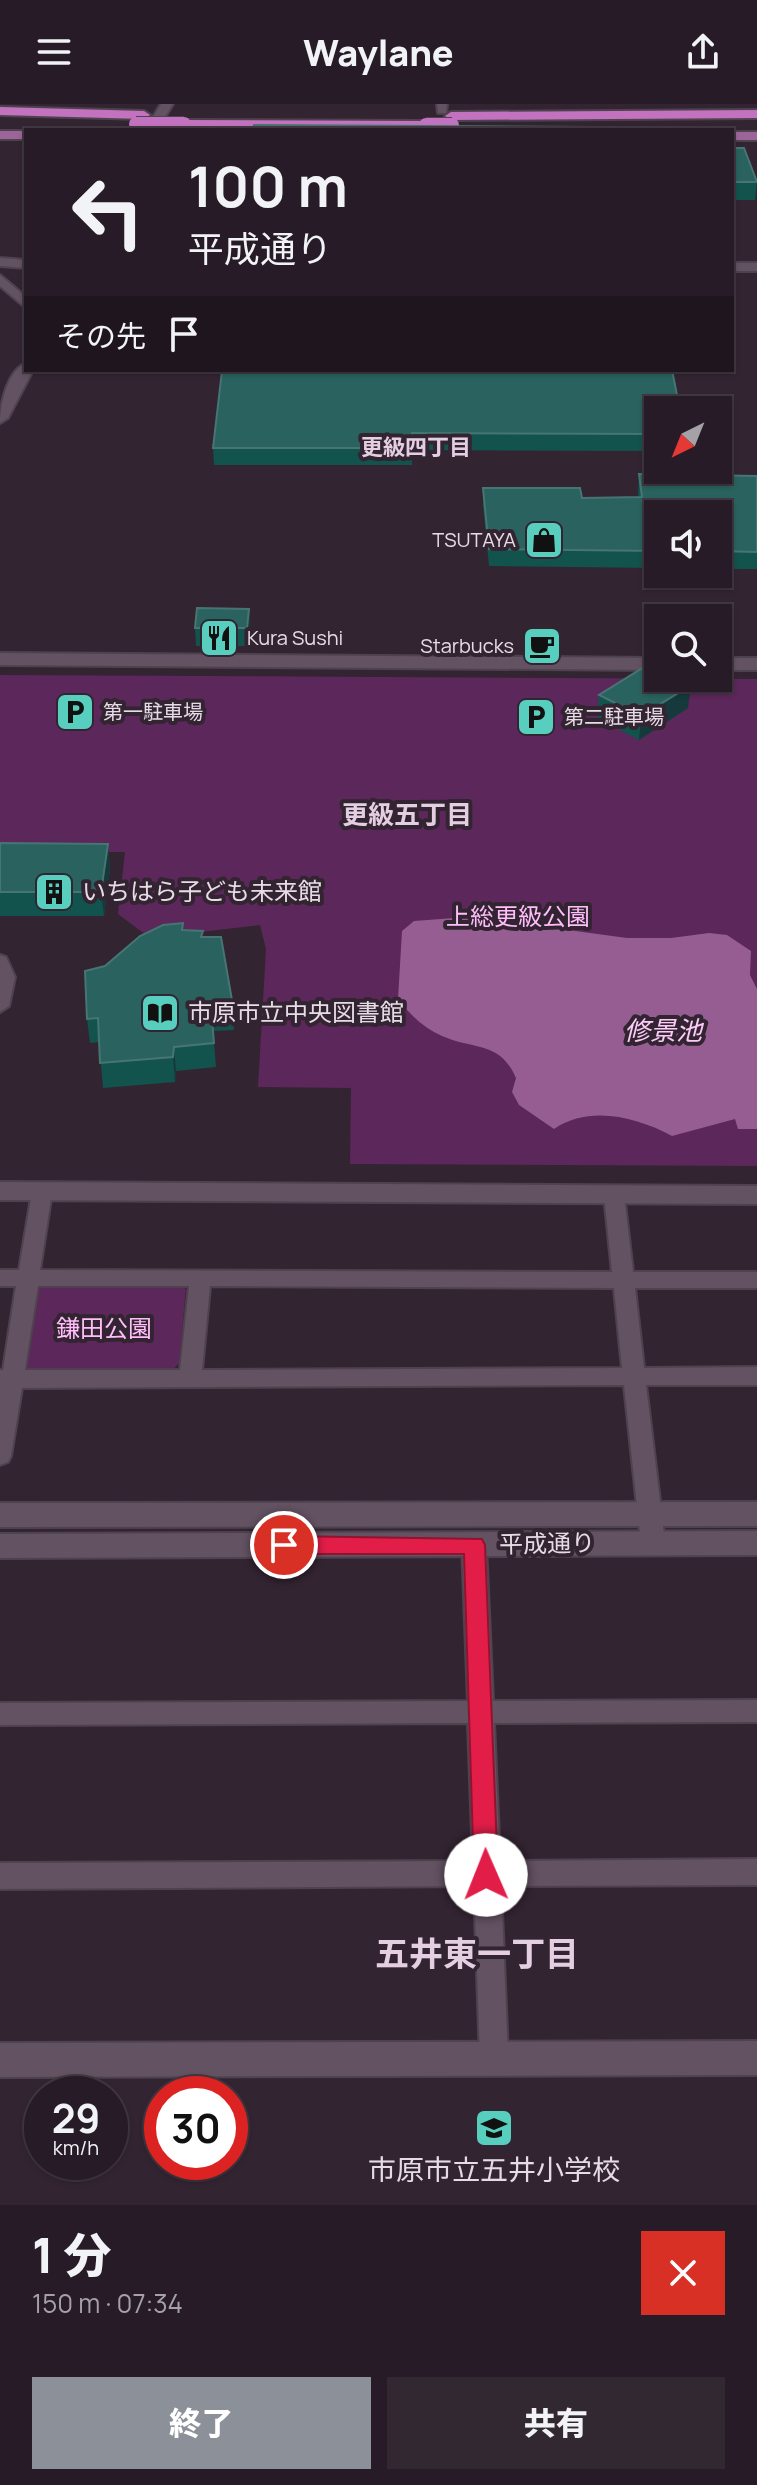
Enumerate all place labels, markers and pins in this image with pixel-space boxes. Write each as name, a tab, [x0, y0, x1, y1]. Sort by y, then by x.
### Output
shop icon: TSUTAYA	[523, 519, 565, 561]
place label: TSUTAYA	[432, 526, 516, 553]
restaurant icon: Kura Sushi	[198, 617, 240, 659]
place label: Kura Sushi	[247, 624, 343, 651]
cafe icon: Starbucks	[521, 625, 563, 667]
place label: Starbucks	[420, 632, 514, 659]
parking icon: 第一駐車場	[54, 691, 96, 733]
parking icon: 第二駐車場	[515, 696, 557, 738]
place label: 第一駐車場	[103, 698, 203, 725]
place label: 第二駐車場	[564, 703, 664, 730]
building icon: いちはら子ども未来館	[33, 871, 75, 913]
place label: いちはら子ども未来館	[82, 874, 322, 907]
library icon: 市原市立中央図書館	[139, 992, 181, 1034]
place label: 市原市立中央図書館	[188, 995, 404, 1028]
pin	[250, 1511, 318, 1579]
school or university icon: 市原市立五井小学校	[473, 2107, 515, 2149]
place label: 市原市立五井小学校	[368, 2150, 620, 2188]

